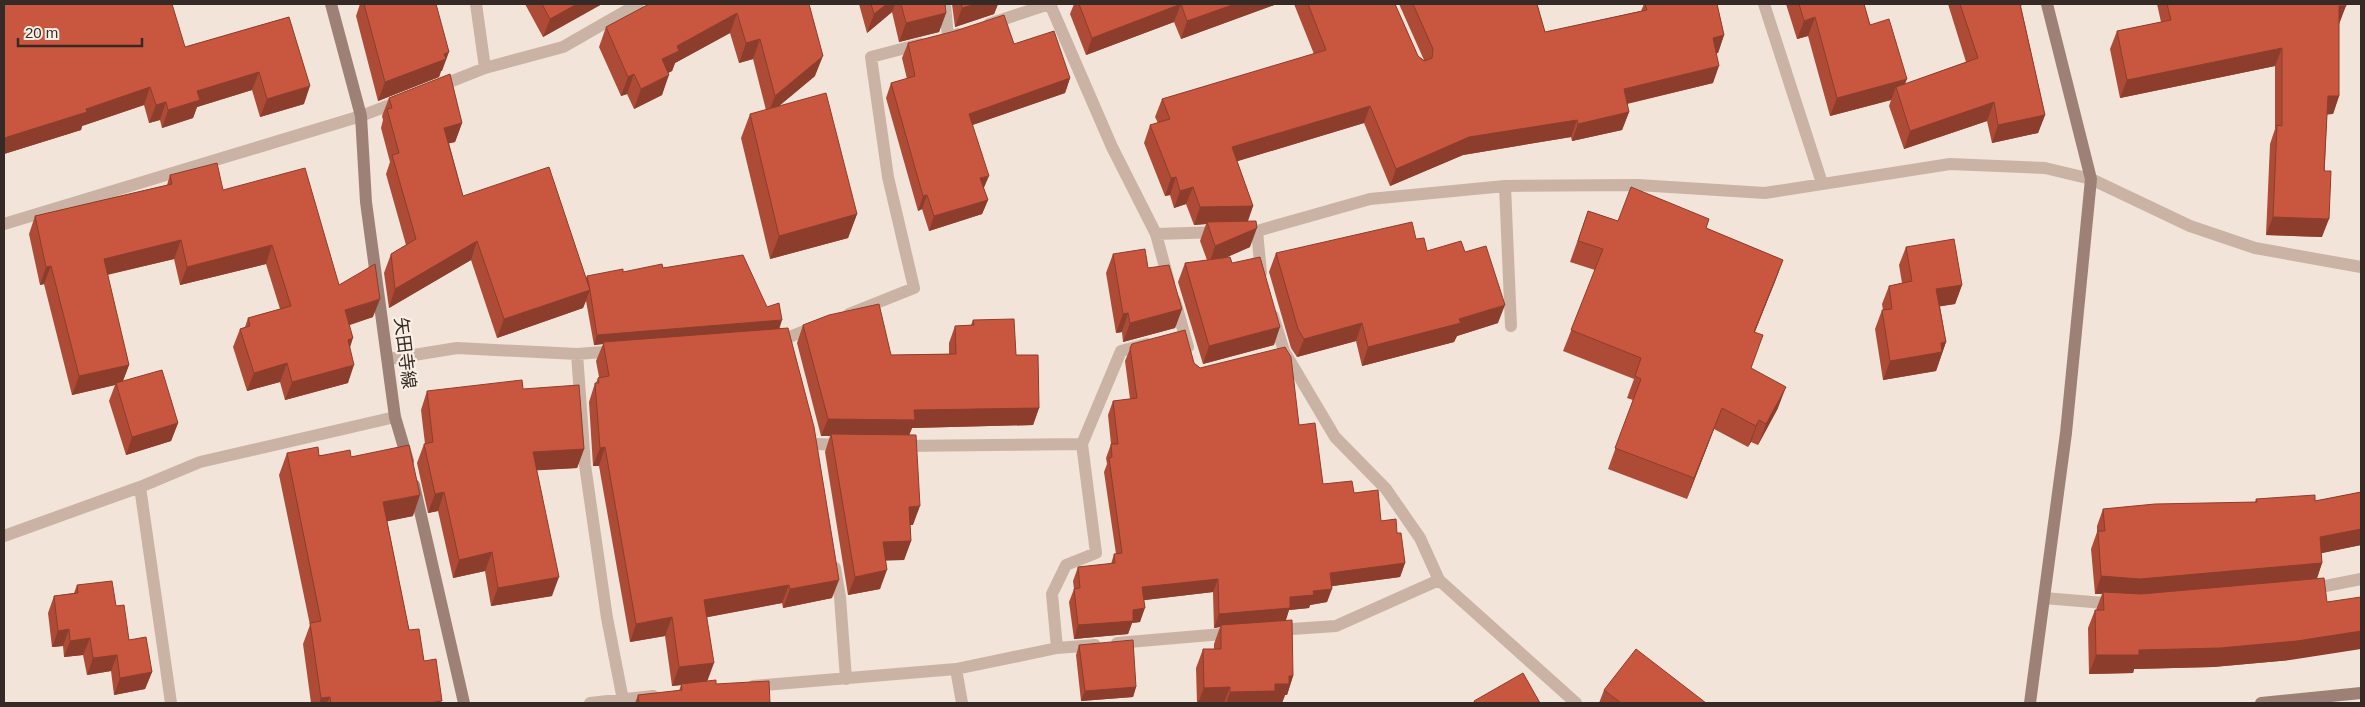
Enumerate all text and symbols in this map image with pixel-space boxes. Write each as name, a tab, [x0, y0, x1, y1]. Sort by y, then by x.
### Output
scale bar	[18, 15, 141, 47]
text: 20 m	[25, 24, 58, 41]
street label: 矢田寺線	[391, 316, 419, 390]

